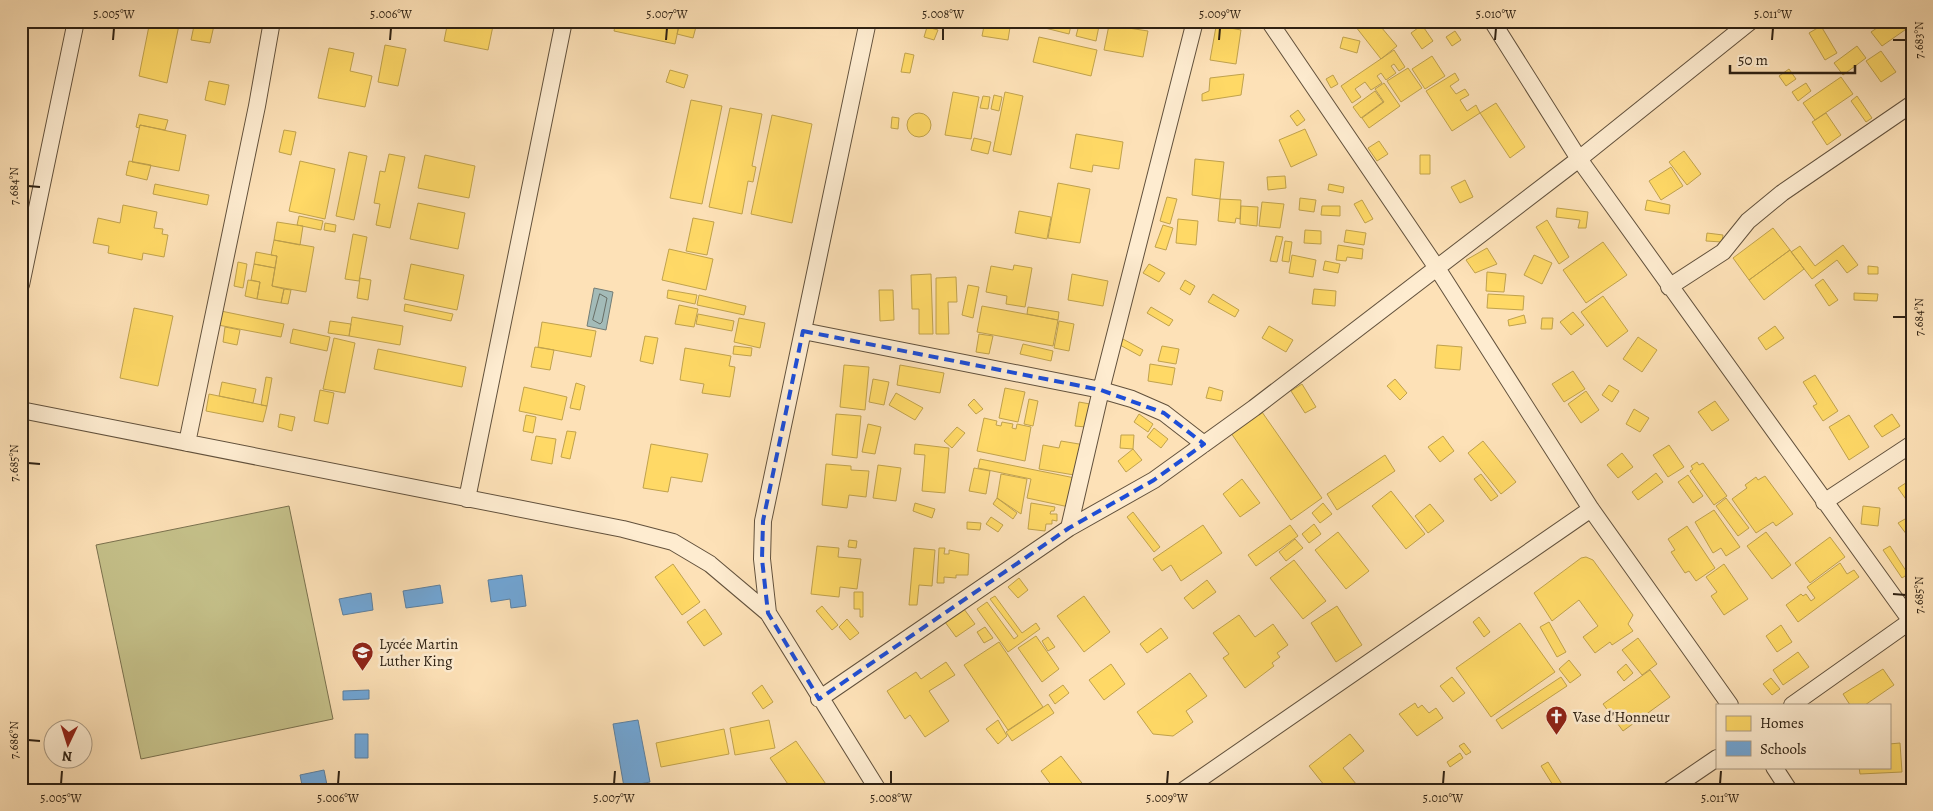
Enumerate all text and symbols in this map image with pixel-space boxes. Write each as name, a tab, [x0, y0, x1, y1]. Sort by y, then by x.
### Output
text: 5.005°W	[93, 6, 136, 22]
text: 5.006°W	[370, 6, 413, 22]
text: 5.007°W	[646, 6, 689, 22]
text: 5.008°W	[922, 6, 965, 22]
text: 5.009°W	[1199, 6, 1242, 22]
text: 5.010°W	[1476, 6, 1517, 22]
text: 5.011°W	[1754, 6, 1793, 22]
text: 7.683°N	[1911, 21, 1927, 59]
scale bar	[1730, 42, 1856, 74]
text: 50 m	[1738, 50, 1768, 70]
text: 7.684°N	[6, 167, 22, 205]
text: 7.684°N	[1911, 298, 1927, 336]
text: 7.685°N	[6, 444, 22, 482]
text: 7.685°N	[1911, 576, 1927, 614]
place label: Lycée Martin Luther King	[379, 634, 458, 671]
school or university icon: Lycée Martin Luther King	[351, 641, 375, 672]
legend	[1716, 704, 1890, 768]
church icon: Vase d'Honneur	[1545, 705, 1569, 736]
place label: Vase d'Honneur	[1572, 707, 1670, 727]
text: Homes	[1760, 713, 1804, 733]
north arrow	[42, 718, 92, 768]
text: 7.686°N	[6, 721, 22, 759]
text: Schools	[1760, 739, 1807, 759]
text: N	[61, 747, 73, 766]
text: 5.005°W	[40, 790, 83, 806]
text: 5.006°W	[317, 790, 360, 806]
text: 5.007°W	[593, 790, 636, 806]
text: 5.008°W	[870, 790, 913, 806]
text: 5.009°W	[1146, 790, 1189, 806]
text: 5.010°W	[1423, 790, 1464, 806]
text: 5.011°W	[1701, 790, 1740, 806]

